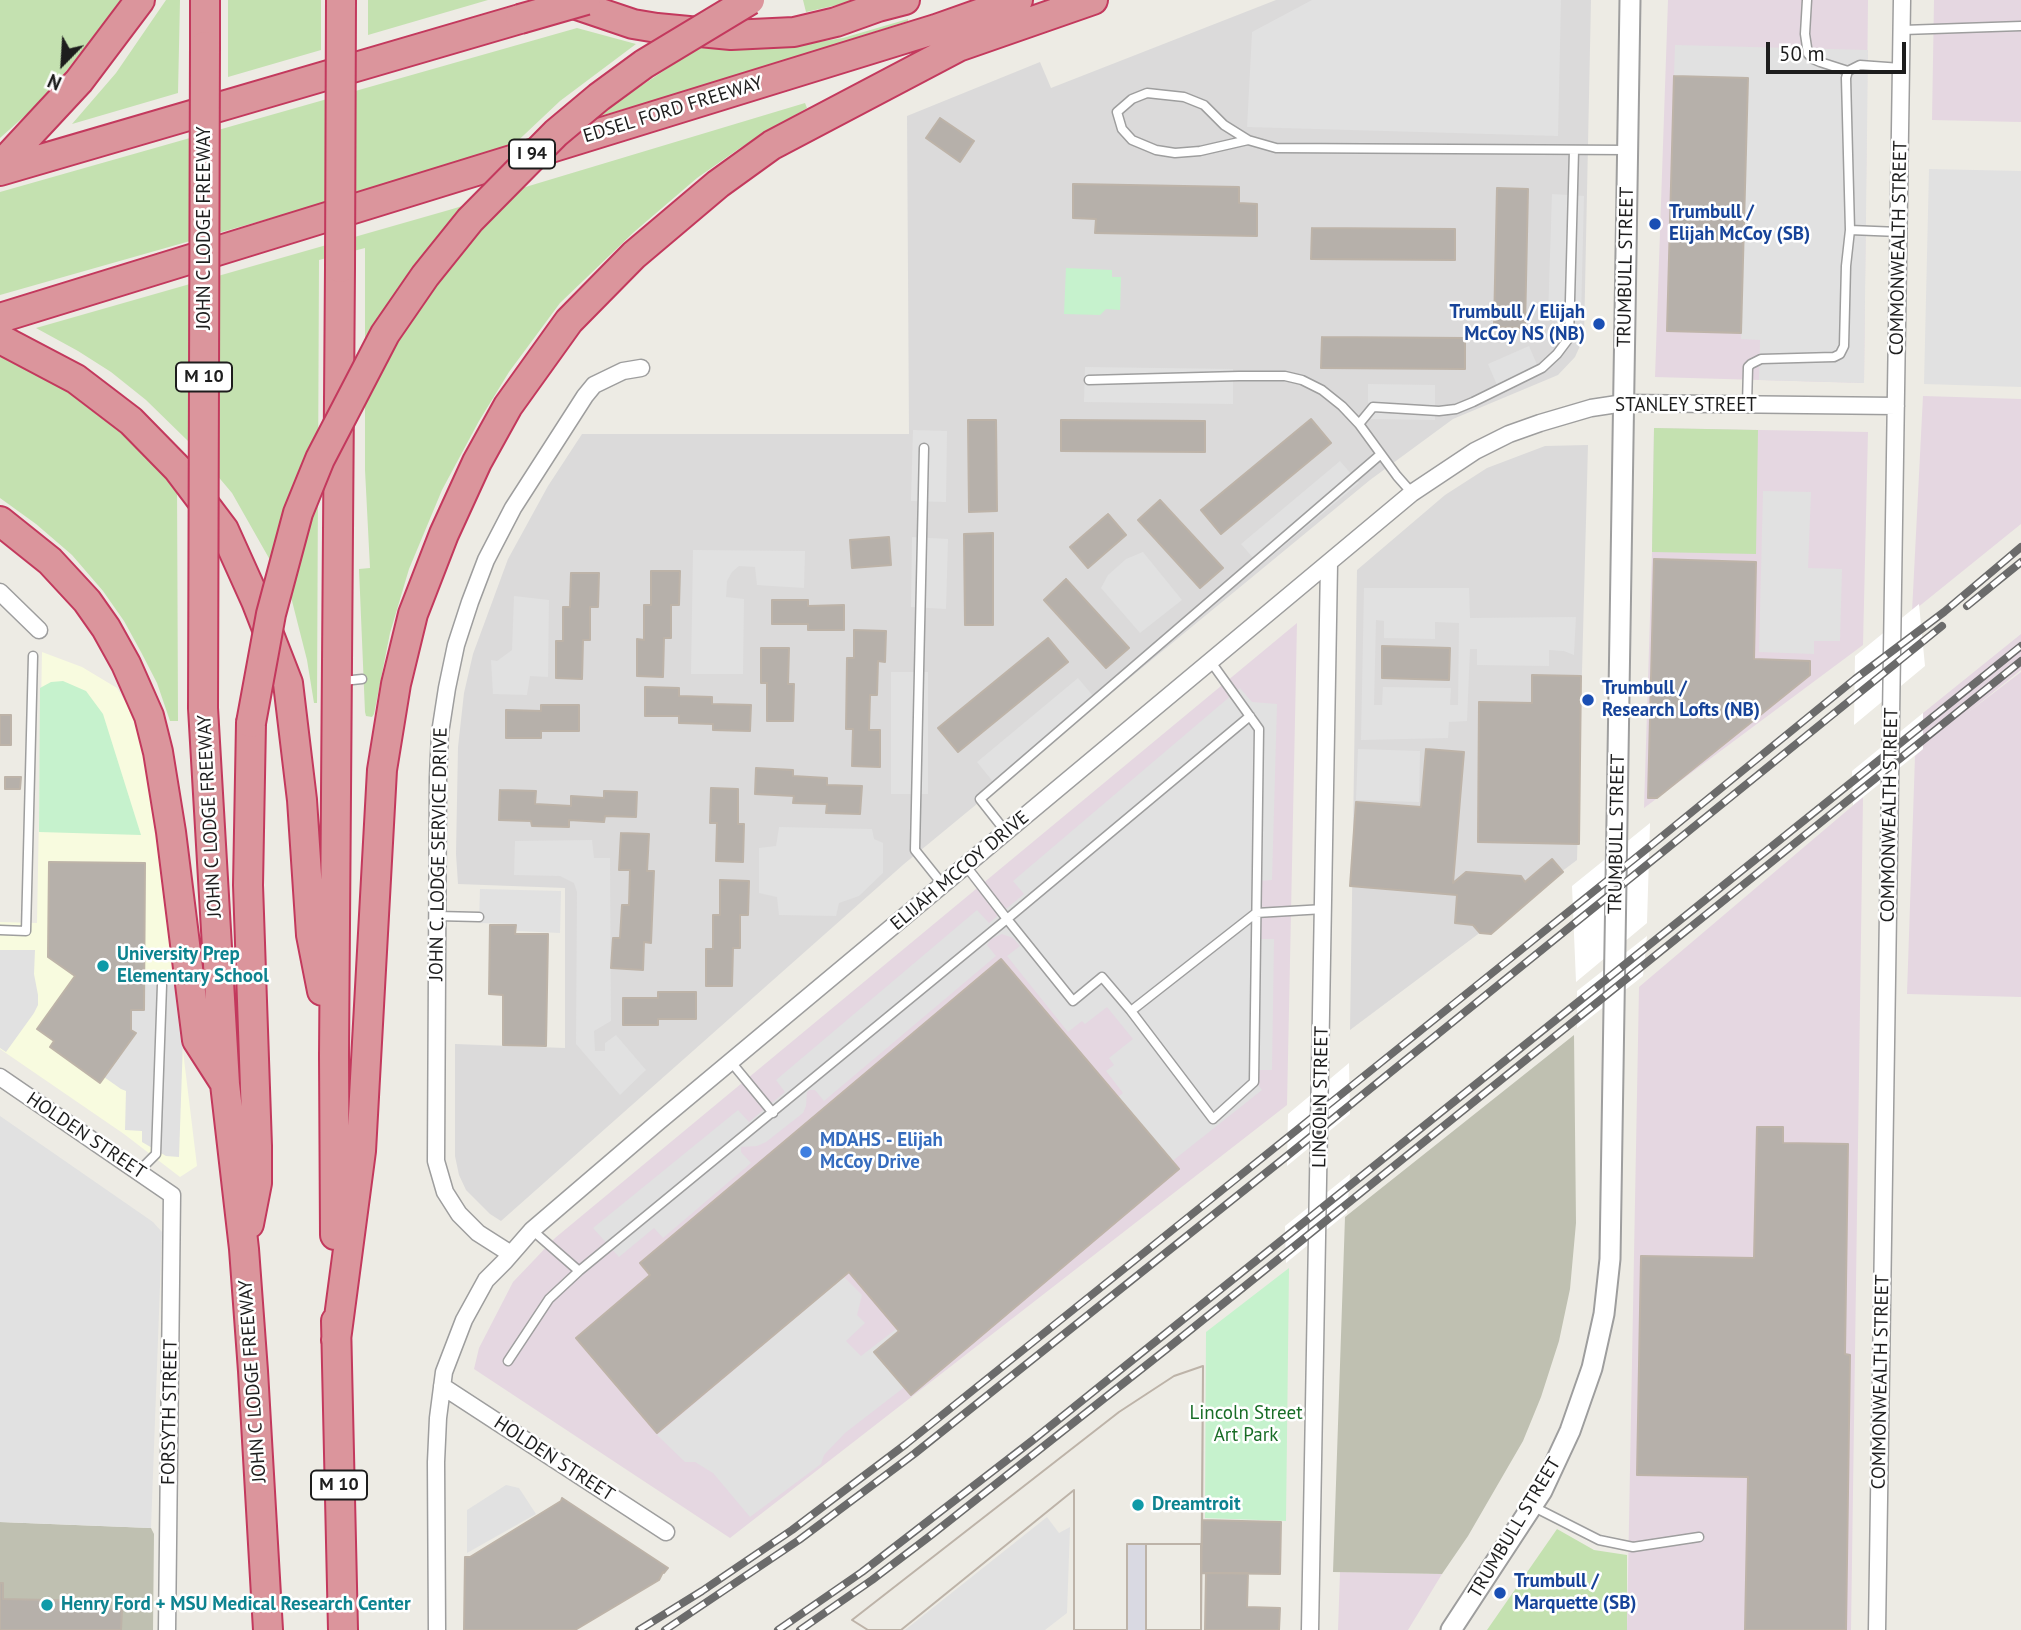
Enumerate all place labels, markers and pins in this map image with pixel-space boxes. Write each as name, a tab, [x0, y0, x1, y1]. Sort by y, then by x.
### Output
place label: Trumbull / Elijah McCoy (SB)	[1669, 202, 1810, 246]
marker: Trumbull / Elijah McCoy (SB)	[1647, 216, 1663, 232]
place label: Trumbull / Elijah McCoy NS (NB)	[1450, 302, 1585, 346]
marker: Trumbull / Elijah McCoy NS (NB)	[1591, 316, 1607, 332]
place label: Trumbull / Research Lofts (NB)	[1602, 678, 1760, 722]
marker: Trumbull / Research Lofts (NB)	[1580, 692, 1596, 708]
place label: University Prep Elementary School	[117, 944, 269, 988]
marker: University Prep Elementary School	[95, 958, 111, 974]
place label: MDAHS - Elijah McCoy Drive	[820, 1130, 943, 1174]
marker: MDAHS - Elijah McCoy Drive	[798, 1144, 814, 1160]
place label: Dreamtroit	[1152, 1494, 1241, 1516]
marker: Dreamtroit	[1130, 1497, 1146, 1513]
place label: Trumbull / Marquette (SB)	[1514, 1571, 1637, 1615]
marker: Trumbull / Marquette (SB)	[1492, 1585, 1508, 1601]
place label: Henry Ford + MSU Medical Research Center	[61, 1594, 411, 1616]
marker: Henry Ford + MSU Medical Research Center	[39, 1597, 55, 1613]

